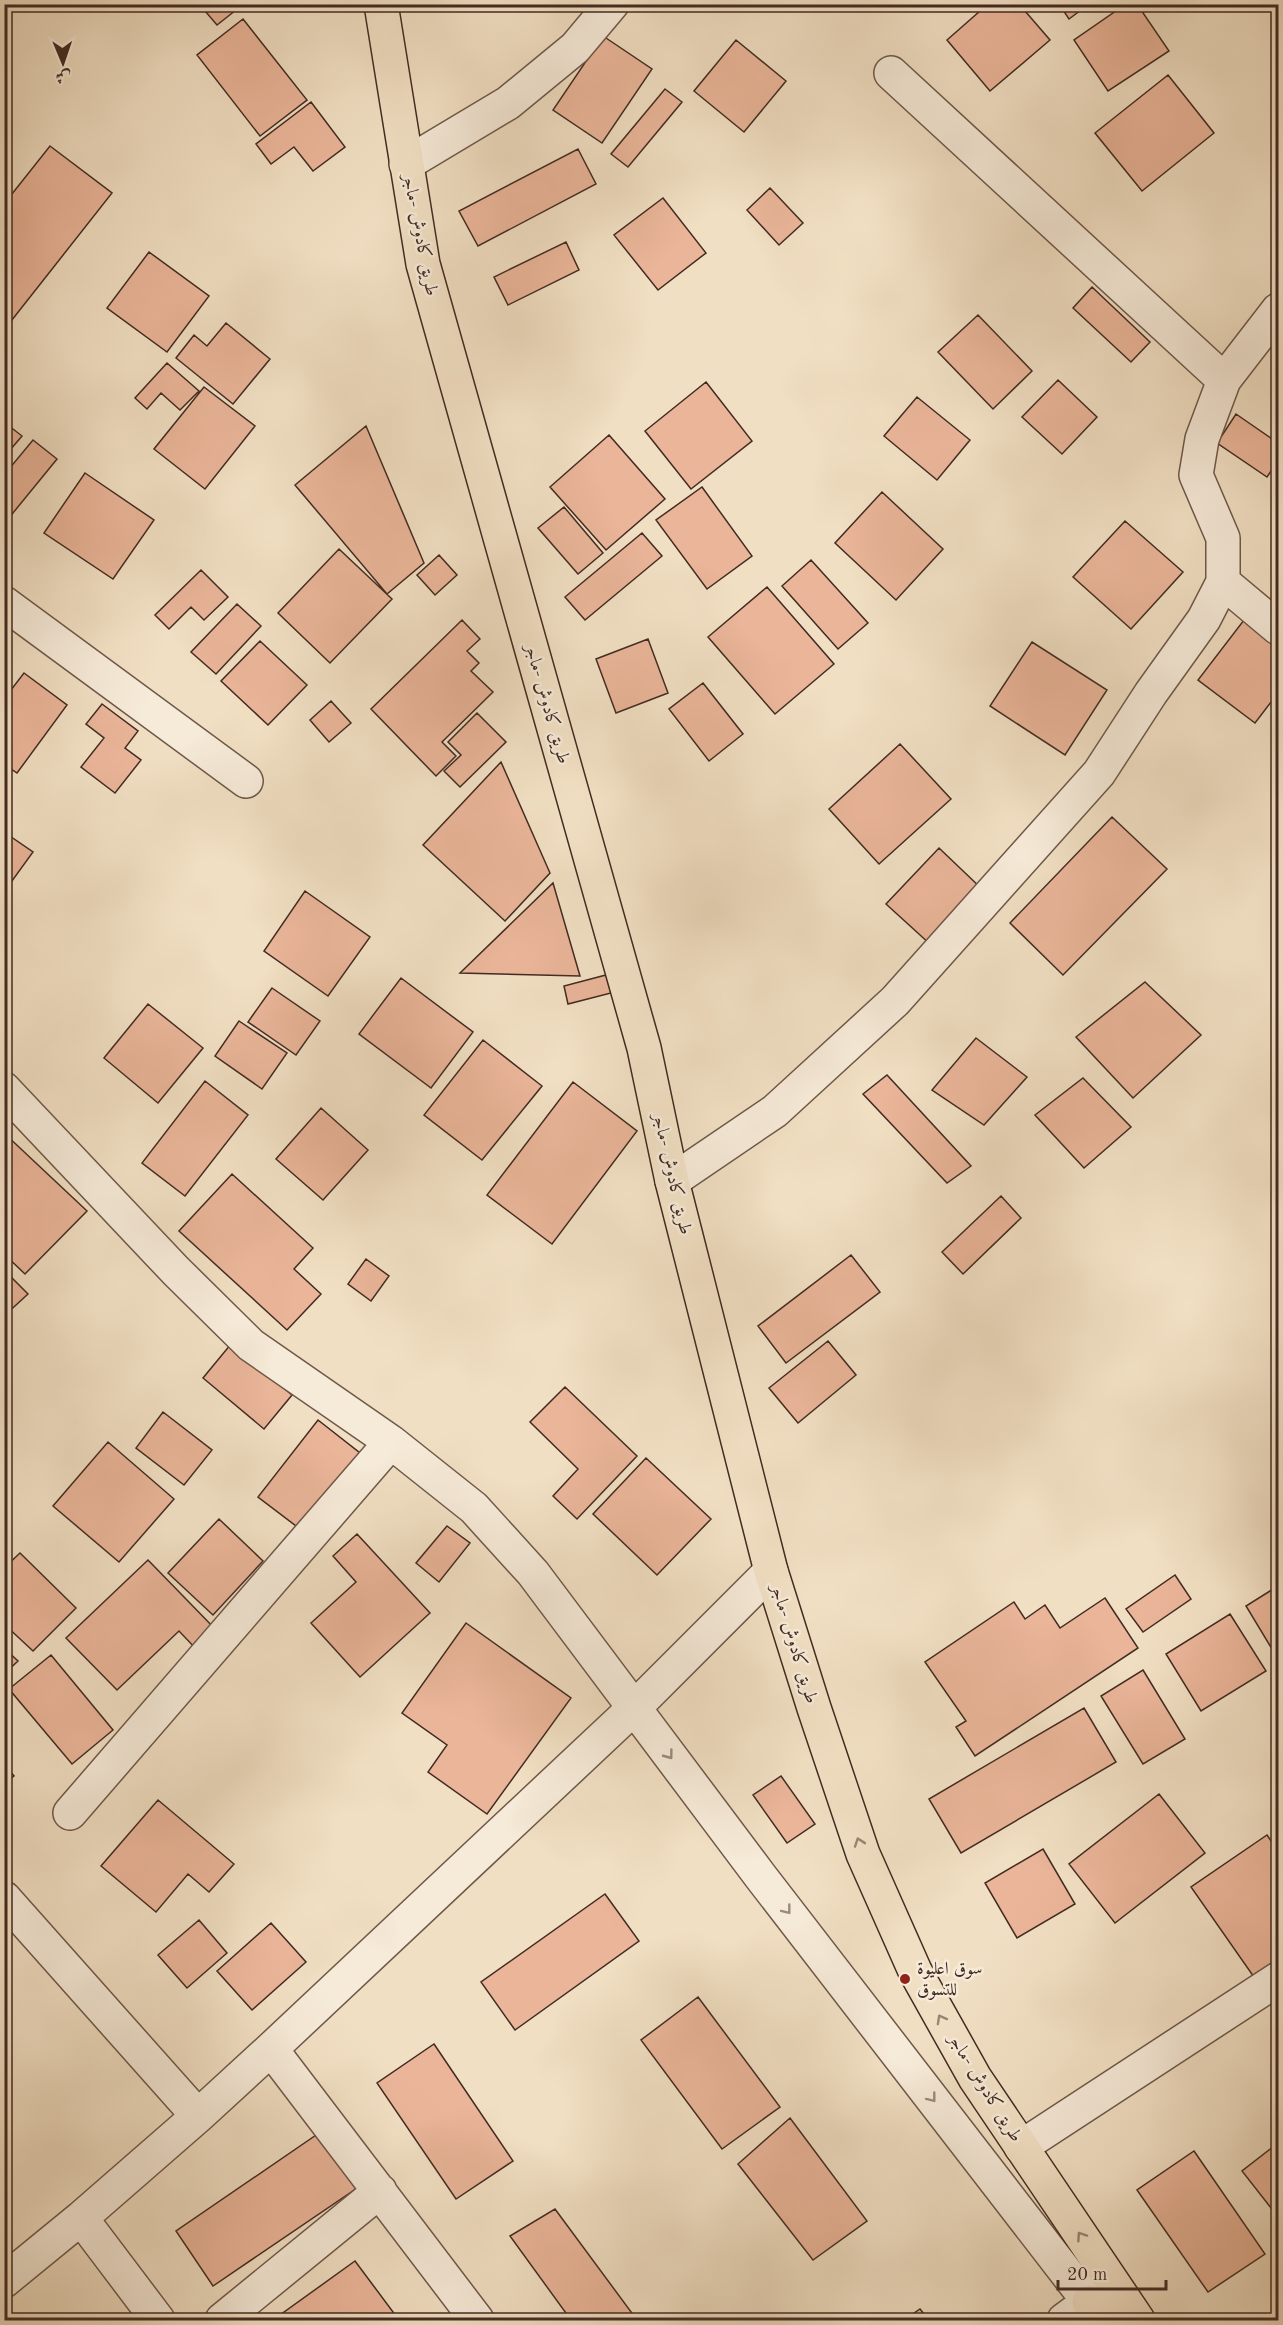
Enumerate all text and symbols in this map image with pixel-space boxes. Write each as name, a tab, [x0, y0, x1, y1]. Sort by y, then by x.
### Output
north arrow	[33, 33, 93, 93]
text: ش	[55, 68, 72, 84]
street label: طريق كادوش -ماجر	[397, 170, 442, 298]
street label: طريق كادوش -ماجر	[519, 640, 574, 766]
street label: طريق كادوش -ماجر	[647, 1110, 696, 1237]
street label: طريق كادوش -ماجر	[765, 1580, 822, 1706]
one-way arrow	[662, 1748, 673, 1759]
one-way arrow	[853, 1837, 866, 1848]
one-way arrow	[780, 1903, 791, 1914]
place label: سوق اعليوة للتسوق	[917, 1960, 983, 2000]
marker: سوق اعليوة للتسوق	[898, 1972, 912, 1986]
one-way arrow	[937, 2014, 949, 2025]
street label: طريق كادوش -ماجر	[942, 2029, 1026, 2146]
one-way arrow	[924, 2091, 935, 2102]
one-way arrow	[1077, 2231, 1088, 2242]
scale bar	[1058, 2253, 1166, 2291]
text: 20 m	[1067, 2266, 1107, 2284]

